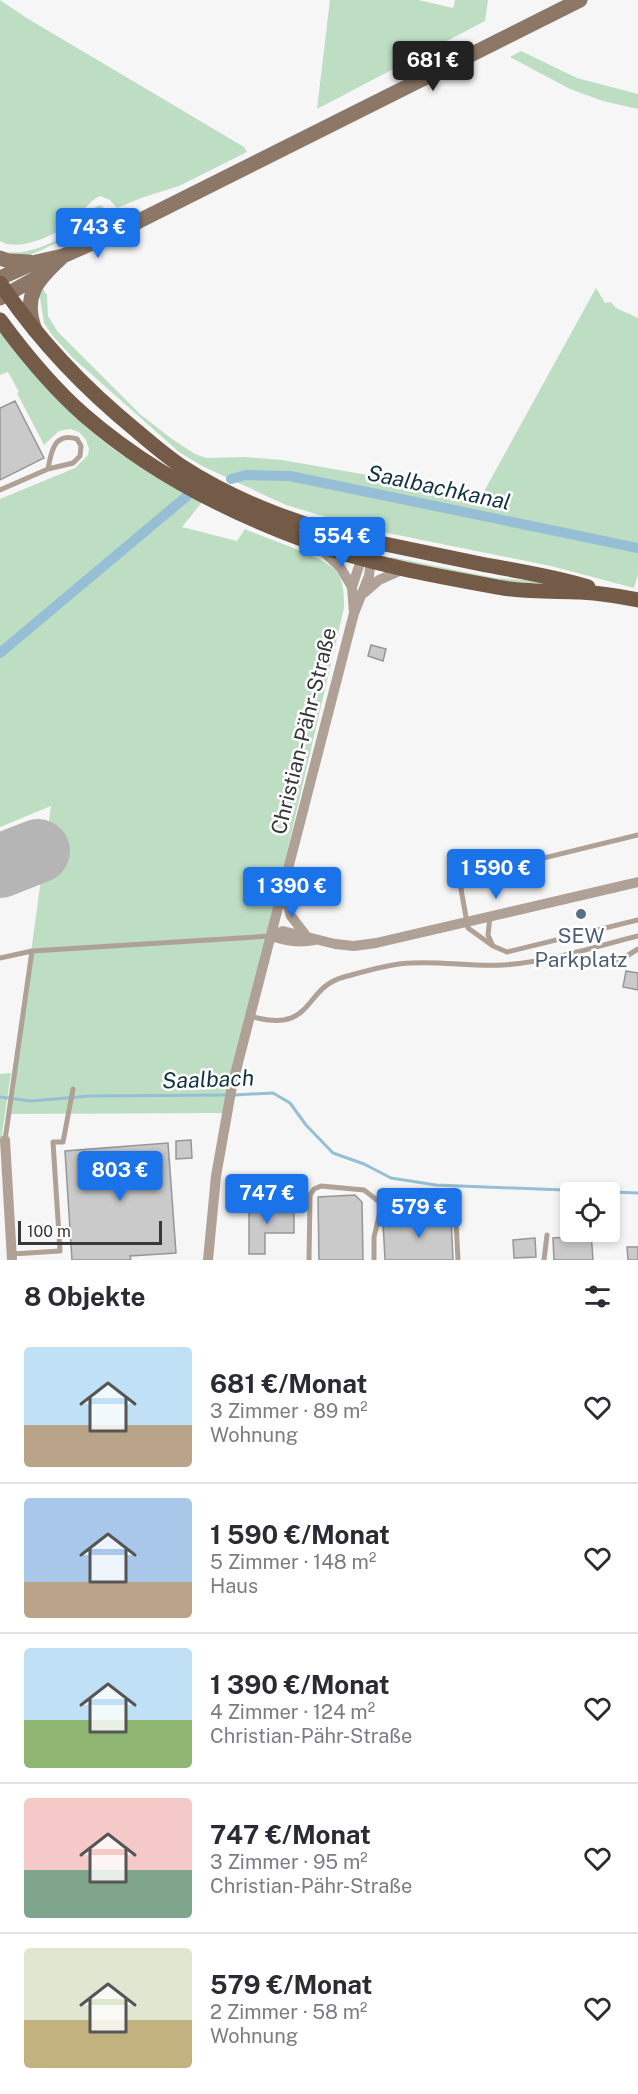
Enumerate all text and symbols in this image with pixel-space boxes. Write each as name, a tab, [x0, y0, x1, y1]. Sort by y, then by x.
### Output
pin: 681 €	[391, 41, 475, 92]
text: 681 €	[407, 48, 459, 72]
pin: 743 €	[56, 208, 140, 259]
text: 743 €	[70, 215, 126, 239]
water label: Saalbachkanal	[365, 459, 513, 515]
pin: 554 €	[300, 517, 384, 568]
text: 554 €	[313, 524, 371, 548]
street label: Christian-Pähr-Straße	[266, 625, 341, 837]
pin: 1 590 €	[441, 849, 551, 900]
text: 1 590 €	[461, 856, 531, 880]
pin: 1 390 €	[237, 867, 347, 918]
text: 1 390 €	[257, 874, 327, 898]
marker: SEW Parkplatz	[574, 907, 588, 921]
place label: SEW Parkplatz	[535, 923, 627, 972]
water label: Saalbach	[161, 1064, 255, 1094]
pin: 803 €	[78, 1151, 162, 1202]
text: 803 €	[91, 1158, 149, 1182]
pin: 747 €	[225, 1174, 309, 1225]
text: 747 €	[239, 1181, 295, 1205]
map controls	[560, 1182, 620, 1242]
button: locate	[560, 1182, 620, 1242]
pin: 579 €	[377, 1188, 461, 1239]
text: 579 €	[391, 1195, 447, 1219]
scale bar	[18, 1218, 162, 1246]
text: 100 m	[27, 1222, 71, 1241]
icon: filters	[581, 1280, 614, 1313]
text: 8 Objekte	[24, 1281, 146, 1312]
text: 681 €/Monat	[210, 1368, 367, 1399]
icon: home	[72, 1371, 144, 1443]
icon: heart	[581, 1391, 614, 1424]
text: 3 Zimmer · 89 m²	[210, 1399, 368, 1423]
text: Wohnung	[210, 1423, 298, 1447]
text: 1 590 €/Monat	[210, 1519, 390, 1550]
icon: home	[72, 1522, 144, 1594]
icon: heart	[581, 1542, 614, 1575]
text: 5 Zimmer · 148 m²	[210, 1550, 376, 1574]
text: Haus	[210, 1574, 258, 1598]
text: 1 390 €/Monat	[210, 1669, 390, 1700]
icon: home	[72, 1672, 144, 1744]
icon: heart	[581, 1692, 614, 1725]
text: 4 Zimmer · 124 m²	[210, 1700, 375, 1724]
text: Christian-Pähr-Straße	[210, 1724, 412, 1748]
text: 747 €/Monat	[210, 1819, 371, 1850]
icon: home	[72, 1822, 144, 1894]
icon: heart	[581, 1842, 614, 1875]
text: 3 Zimmer · 95 m²	[210, 1850, 368, 1874]
text: Christian-Pähr-Straße	[210, 1874, 412, 1898]
text: 579 €/Monat	[210, 1969, 372, 2000]
icon: home	[72, 1972, 144, 2044]
icon: heart	[581, 1992, 614, 2025]
text: 2 Zimmer · 58 m²	[210, 2000, 367, 2024]
text: Wohnung	[210, 2024, 298, 2048]

